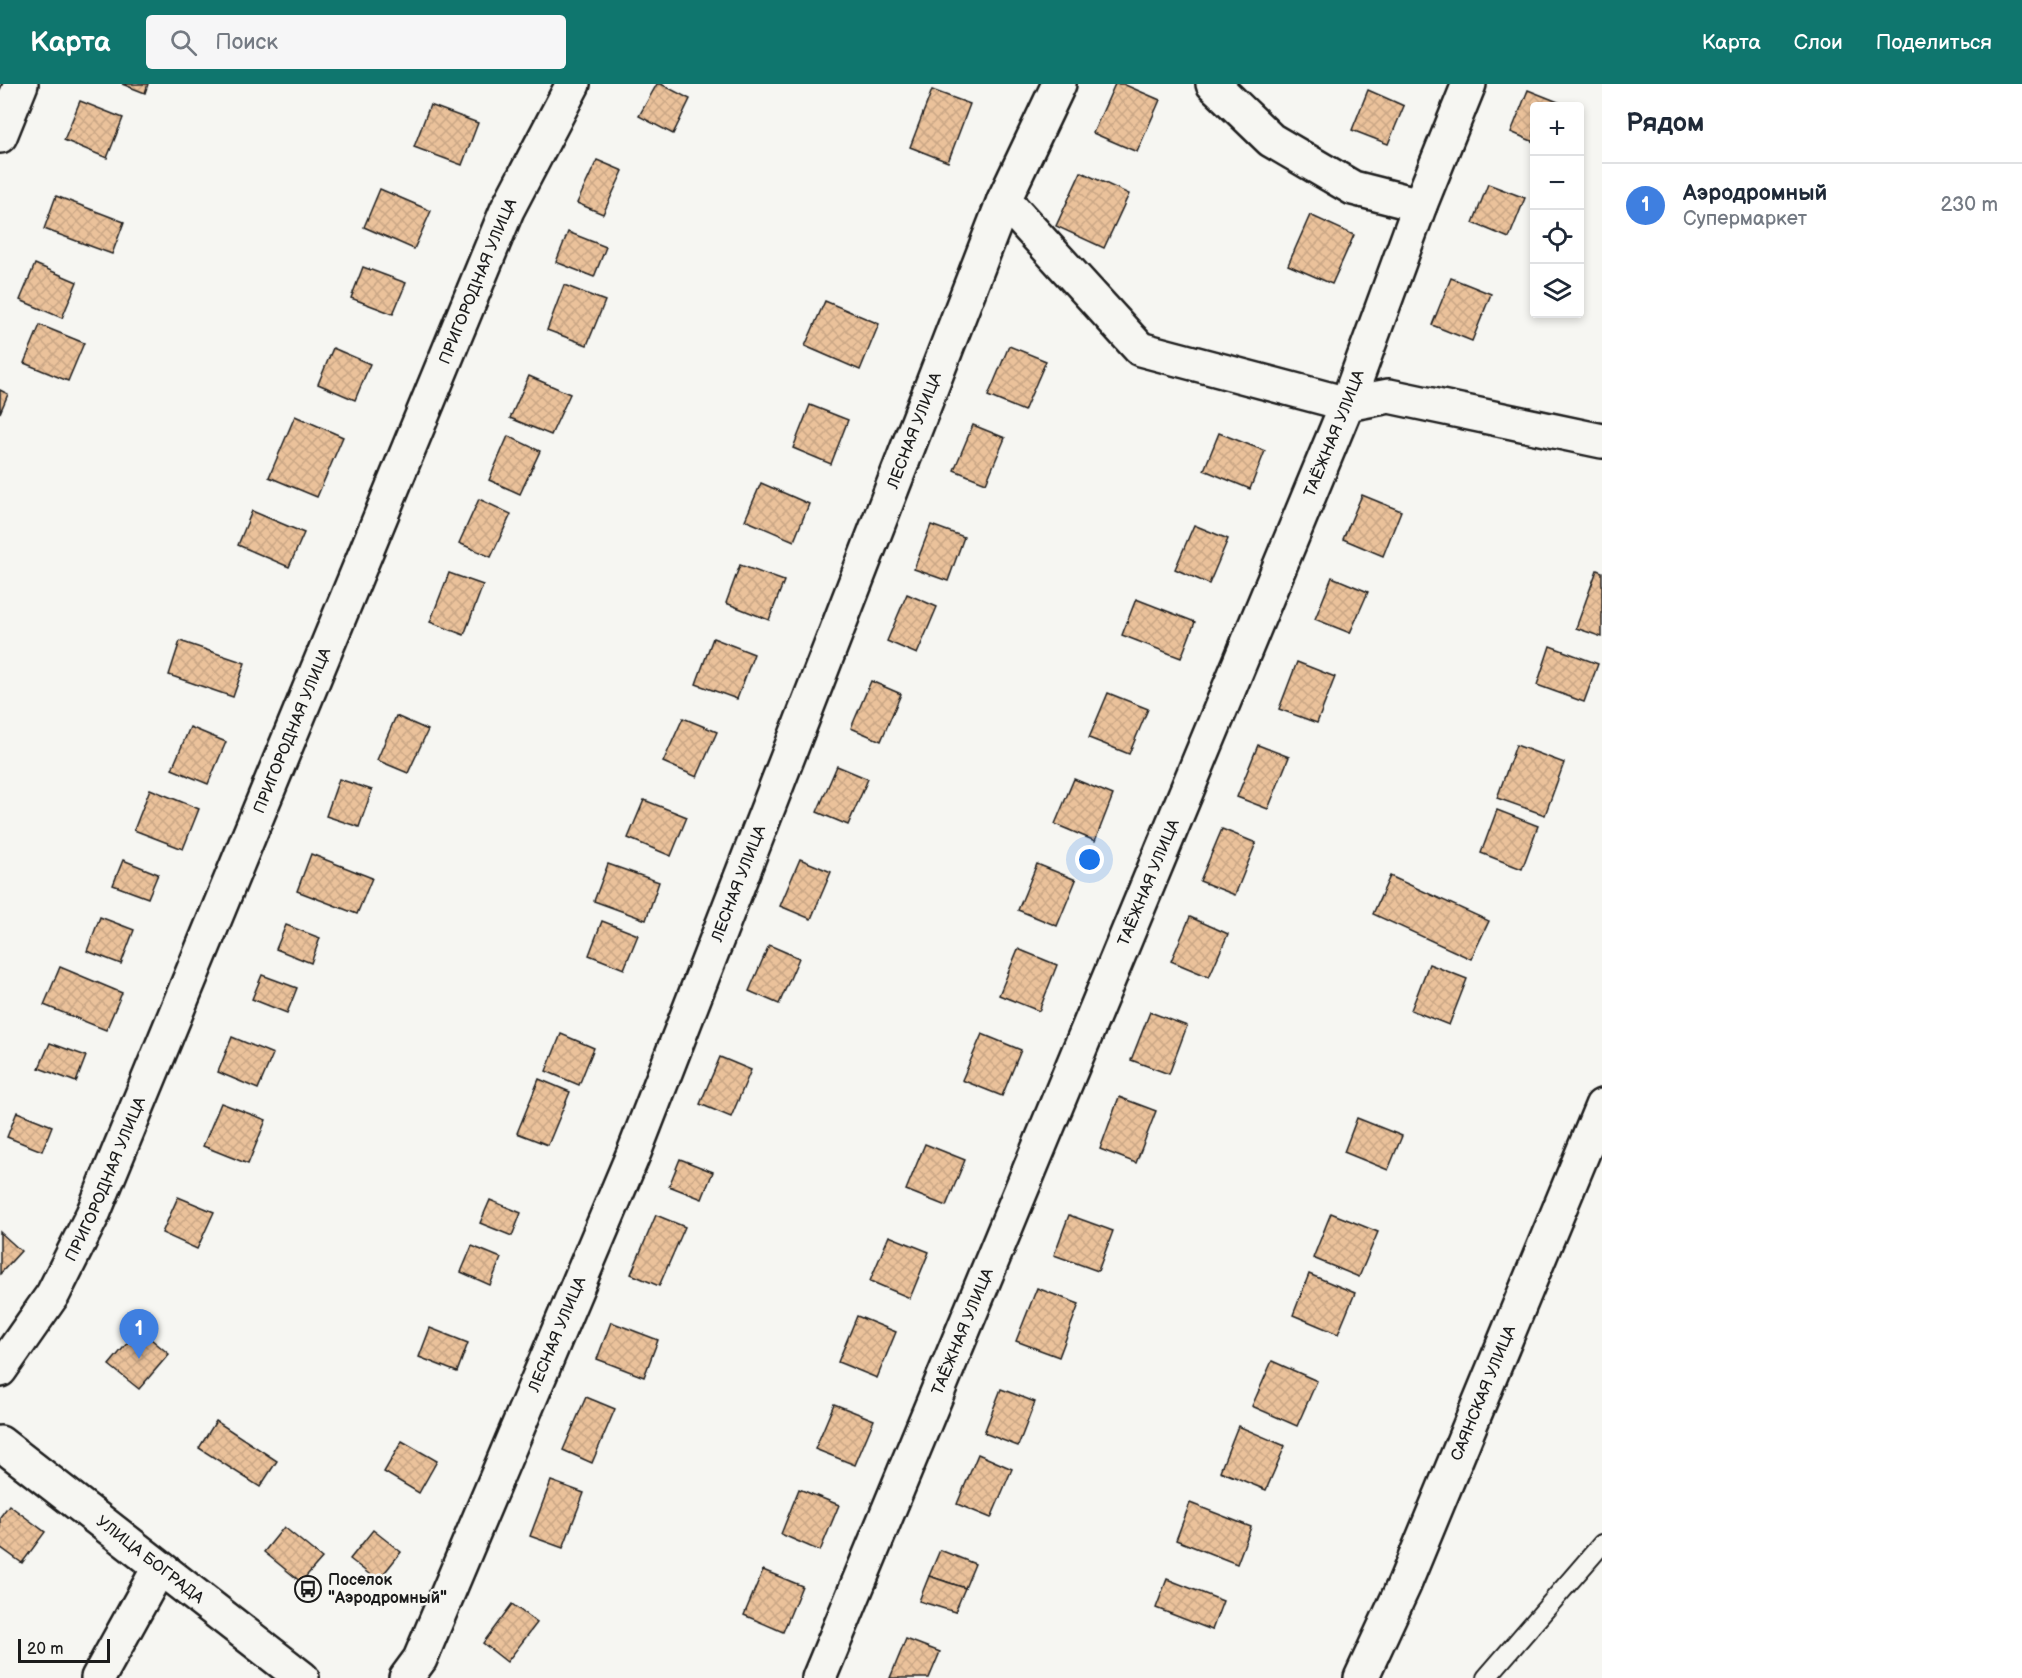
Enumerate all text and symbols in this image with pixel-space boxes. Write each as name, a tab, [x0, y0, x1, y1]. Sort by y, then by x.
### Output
search box	[146, 15, 566, 69]
text: Карта	[30, 26, 110, 59]
icon: search	[167, 26, 200, 59]
text: Поиск	[215, 29, 278, 56]
text: Карта	[1702, 30, 1761, 55]
text: Слои	[1794, 30, 1843, 55]
text: Поделиться	[1876, 30, 1992, 55]
map controls	[1530, 102, 1584, 318]
button: +	[1530, 102, 1584, 156]
text: Рядом	[1626, 108, 1704, 139]
button: −	[1530, 156, 1584, 210]
text: Аэродромный	[1683, 180, 1827, 207]
text: 1	[1641, 193, 1650, 217]
text: 230 m	[1941, 193, 1998, 217]
street label: ПРИГОРОДНАЯ УЛИЦА	[435, 195, 521, 367]
text: Супермаркет	[1683, 207, 1807, 231]
button: locate	[1530, 210, 1584, 264]
button: layers	[1530, 264, 1584, 318]
street label: ТАЁЖНАЯ УЛИЦА	[1300, 367, 1368, 500]
street label: ЛЕСНАЯ УЛИЦА	[883, 369, 946, 492]
street label: ПРИГОРОДНАЯ УЛИЦА	[250, 645, 335, 816]
street label: ТАЁЖНАЯ УЛИЦА	[1114, 816, 1183, 949]
street label: ЛЕСНАЯ УЛИЦА	[707, 822, 770, 945]
your location	[1075, 845, 1104, 874]
street label: ПРИГОРОДНАЯ УЛИЦА	[61, 1094, 150, 1265]
street label: ТАЁЖНАЯ УЛИЦА	[928, 1265, 997, 1398]
street label: ЛЕСНАЯ УЛИЦА	[524, 1274, 590, 1396]
pin: 1	[120, 1310, 158, 1359]
street label: САЯНСКАЯ УЛИЦА	[1447, 1323, 1520, 1464]
street label: УЛИЦА БОГРАДА	[92, 1512, 208, 1608]
place label: Поселок "Аэродромный"	[328, 1571, 447, 1608]
bus stop icon: Поселок "Аэродромный"	[293, 1574, 323, 1604]
scale bar	[18, 1636, 110, 1664]
text: 20 m	[27, 1640, 63, 1659]

